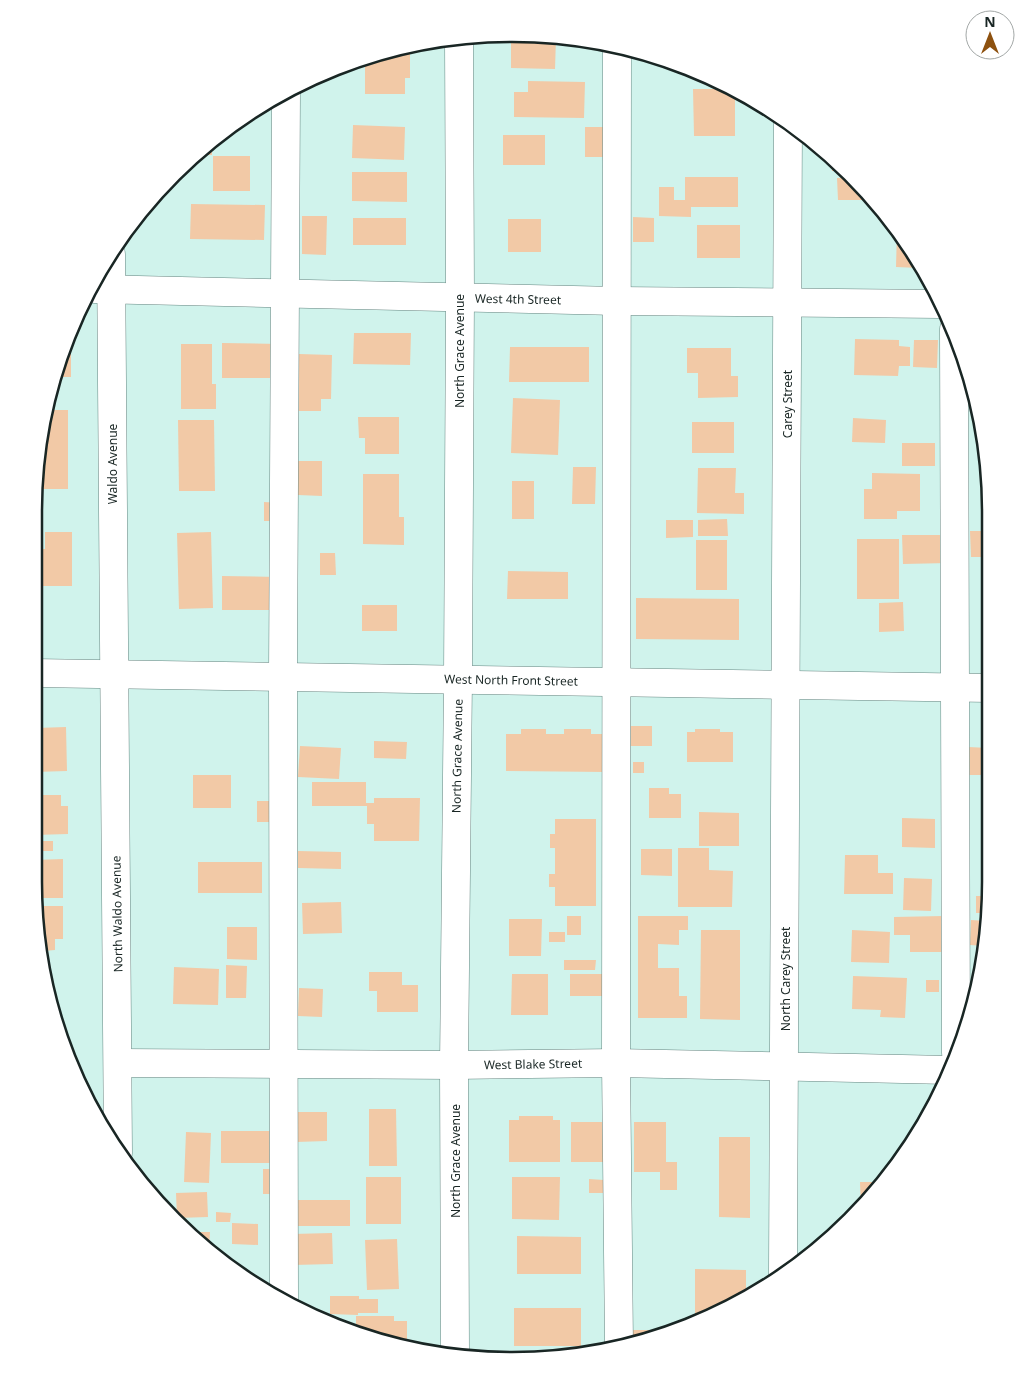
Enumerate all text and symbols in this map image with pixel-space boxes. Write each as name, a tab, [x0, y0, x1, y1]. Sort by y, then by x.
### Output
north arrow	[965, 10, 1015, 60]
text: N	[984, 12, 996, 31]
street label: West 4th Street	[475, 290, 562, 308]
street label: North Grace Avenue	[451, 294, 468, 408]
street label: Carey Street	[779, 369, 796, 438]
street label: Waldo Avenue	[104, 423, 121, 504]
street label: West North Front Street	[444, 670, 579, 690]
street label: North Grace Avenue	[448, 699, 466, 813]
street label: North Waldo Avenue	[107, 855, 127, 973]
street label: North Carey Street	[777, 926, 794, 1031]
street label: West Blake Street	[484, 1055, 583, 1073]
street label: North Grace Avenue	[447, 1104, 464, 1218]

